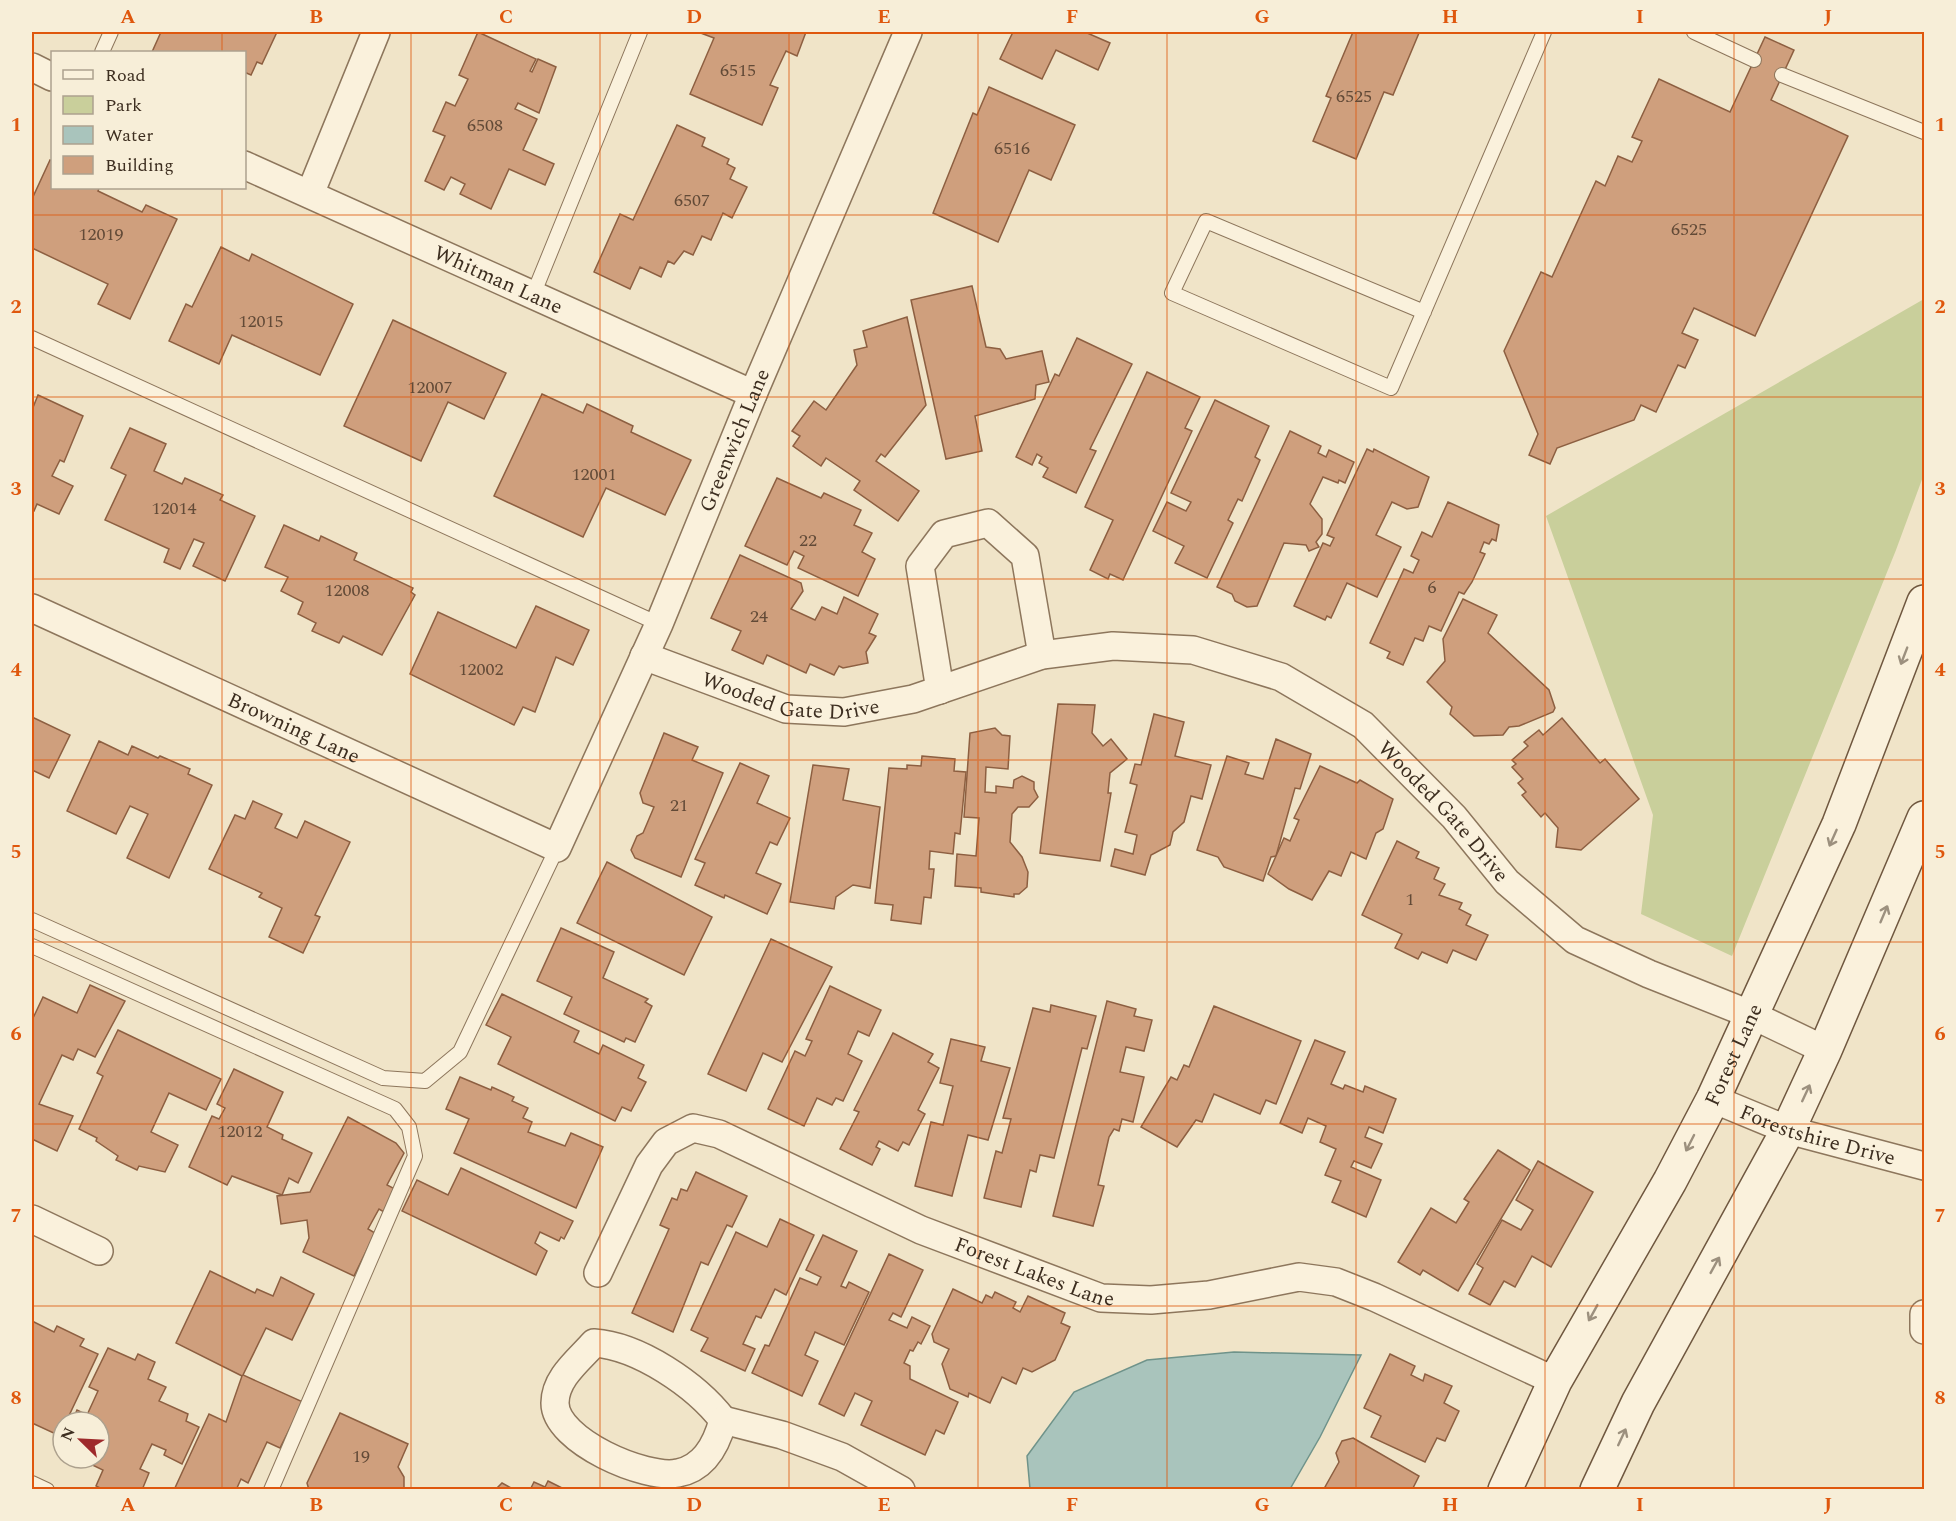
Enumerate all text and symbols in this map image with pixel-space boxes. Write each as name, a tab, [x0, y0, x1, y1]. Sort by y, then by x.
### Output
text: A	[120, 2, 136, 32]
text: B	[309, 2, 323, 32]
text: C	[499, 2, 513, 32]
text: D	[686, 2, 702, 32]
text: E	[877, 2, 891, 32]
text: F	[1066, 2, 1078, 32]
text: G	[1254, 2, 1270, 32]
text: H	[1442, 2, 1458, 32]
text: I	[1636, 2, 1644, 32]
text: J	[1824, 2, 1832, 32]
legend	[51, 51, 246, 189]
house number: 6515	[720, 57, 756, 84]
text: Road	[105, 62, 146, 89]
house number: 6525	[1336, 83, 1372, 110]
text: Park	[105, 92, 142, 119]
text: 1	[10, 110, 22, 140]
text: 1	[1934, 110, 1946, 140]
house number: 6508	[467, 112, 503, 139]
text: Water	[105, 122, 153, 149]
house number: 6516	[994, 135, 1030, 162]
text: Building	[105, 152, 174, 179]
house number: 6507	[674, 187, 710, 214]
house number: 6525	[1671, 216, 1707, 243]
house number: 12019	[79, 221, 124, 248]
street label: Whitman Lane	[428, 237, 568, 323]
text: 2	[10, 292, 22, 322]
text: 2	[1934, 292, 1946, 322]
house number: 12015	[239, 308, 284, 335]
street label: Greenwich Lane	[691, 364, 779, 517]
house number: 12007	[408, 374, 453, 401]
house number: 12001	[572, 461, 617, 488]
text: 3	[10, 474, 22, 504]
text: 3	[1934, 474, 1946, 504]
house number: 12014	[152, 495, 197, 522]
house number: 22	[799, 527, 817, 554]
house number: 6	[1428, 574, 1437, 601]
house number: 12008	[325, 577, 370, 604]
house number: 24	[750, 603, 768, 630]
one-way arrow	[1897, 647, 1908, 665]
text: 4	[10, 655, 22, 685]
text: 4	[1934, 655, 1946, 685]
house number: 12002	[459, 656, 504, 683]
street label: Wooded Gate Drive	[697, 664, 882, 729]
street label: Browning Lane	[222, 684, 365, 773]
street label: Wooded Gate Drive	[1370, 733, 1516, 890]
house number: 21	[670, 792, 688, 819]
one-way arrow	[1826, 829, 1837, 847]
text: 5	[10, 837, 22, 867]
text: 5	[1934, 837, 1946, 867]
house number: 1	[1406, 886, 1415, 913]
one-way arrow	[1879, 905, 1890, 924]
street label: Forest Lane	[1697, 999, 1772, 1112]
text: 6	[10, 1019, 22, 1049]
text: 6	[1934, 1019, 1946, 1049]
one-way arrow	[1800, 1084, 1812, 1102]
street label: Forestshire Drive	[1734, 1097, 1899, 1175]
house number: 12012	[218, 1118, 263, 1145]
one-way arrow	[1684, 1134, 1695, 1152]
text: 7	[10, 1201, 22, 1231]
text: 7	[1934, 1201, 1946, 1231]
street label: Forest Lakes Lane	[949, 1229, 1115, 1316]
one-way arrow	[1710, 1257, 1721, 1275]
one-way arrow	[1587, 1303, 1598, 1321]
text: 8	[10, 1383, 22, 1413]
text: 8	[1934, 1383, 1946, 1413]
north arrow	[51, 1410, 111, 1470]
text: N	[55, 1423, 82, 1445]
one-way arrow	[1617, 1428, 1629, 1446]
house number: 19	[352, 1443, 370, 1470]
text: A	[120, 1490, 136, 1520]
text: B	[309, 1490, 323, 1520]
text: C	[499, 1490, 513, 1520]
text: D	[686, 1490, 702, 1520]
text: E	[877, 1490, 891, 1520]
text: F	[1066, 1490, 1078, 1520]
text: G	[1254, 1490, 1270, 1520]
text: H	[1442, 1490, 1458, 1520]
text: I	[1636, 1490, 1644, 1520]
text: J	[1824, 1490, 1832, 1520]

